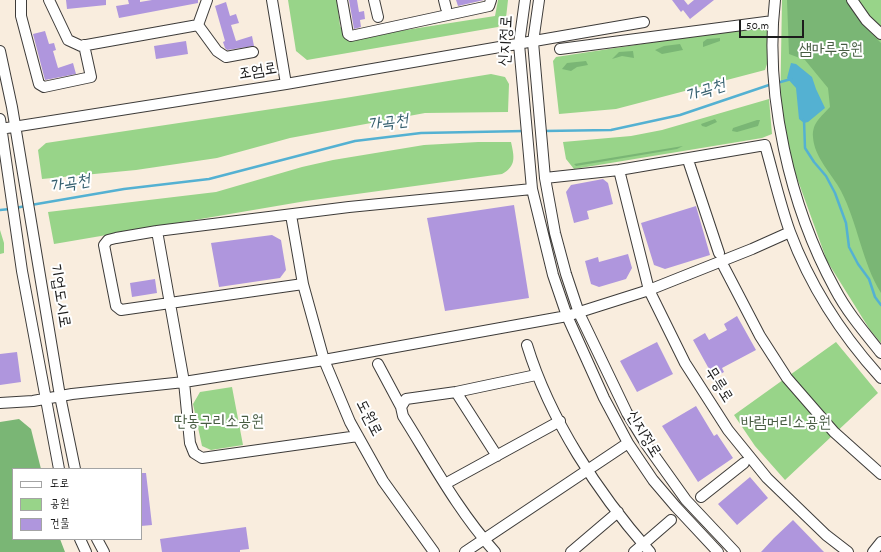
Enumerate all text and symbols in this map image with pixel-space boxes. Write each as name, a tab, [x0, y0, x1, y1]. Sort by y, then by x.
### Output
scale bar	[741, 12, 806, 38]
street label: 신지정로	[497, 15, 519, 67]
text: 50 m	[746, 18, 769, 35]
park label: 샘마루공원	[799, 42, 863, 62]
street label: 조엄로	[237, 60, 279, 86]
water label: 가곡천	[683, 77, 729, 109]
water label: 가곡천	[366, 112, 410, 138]
water label: 가곡천	[48, 172, 92, 200]
street label: 기업도시로	[43, 263, 73, 329]
street label: 무릉로	[699, 365, 735, 407]
street label: 도원로	[350, 397, 384, 441]
street label: 신지정로	[621, 408, 663, 462]
park label: 딴동구리소공원	[174, 414, 264, 434]
park label: 바람머리소공원	[741, 415, 831, 435]
legend	[12, 468, 142, 540]
text: 도로	[50, 476, 69, 493]
text: 공원	[50, 496, 69, 513]
text: 건물	[50, 516, 69, 533]

